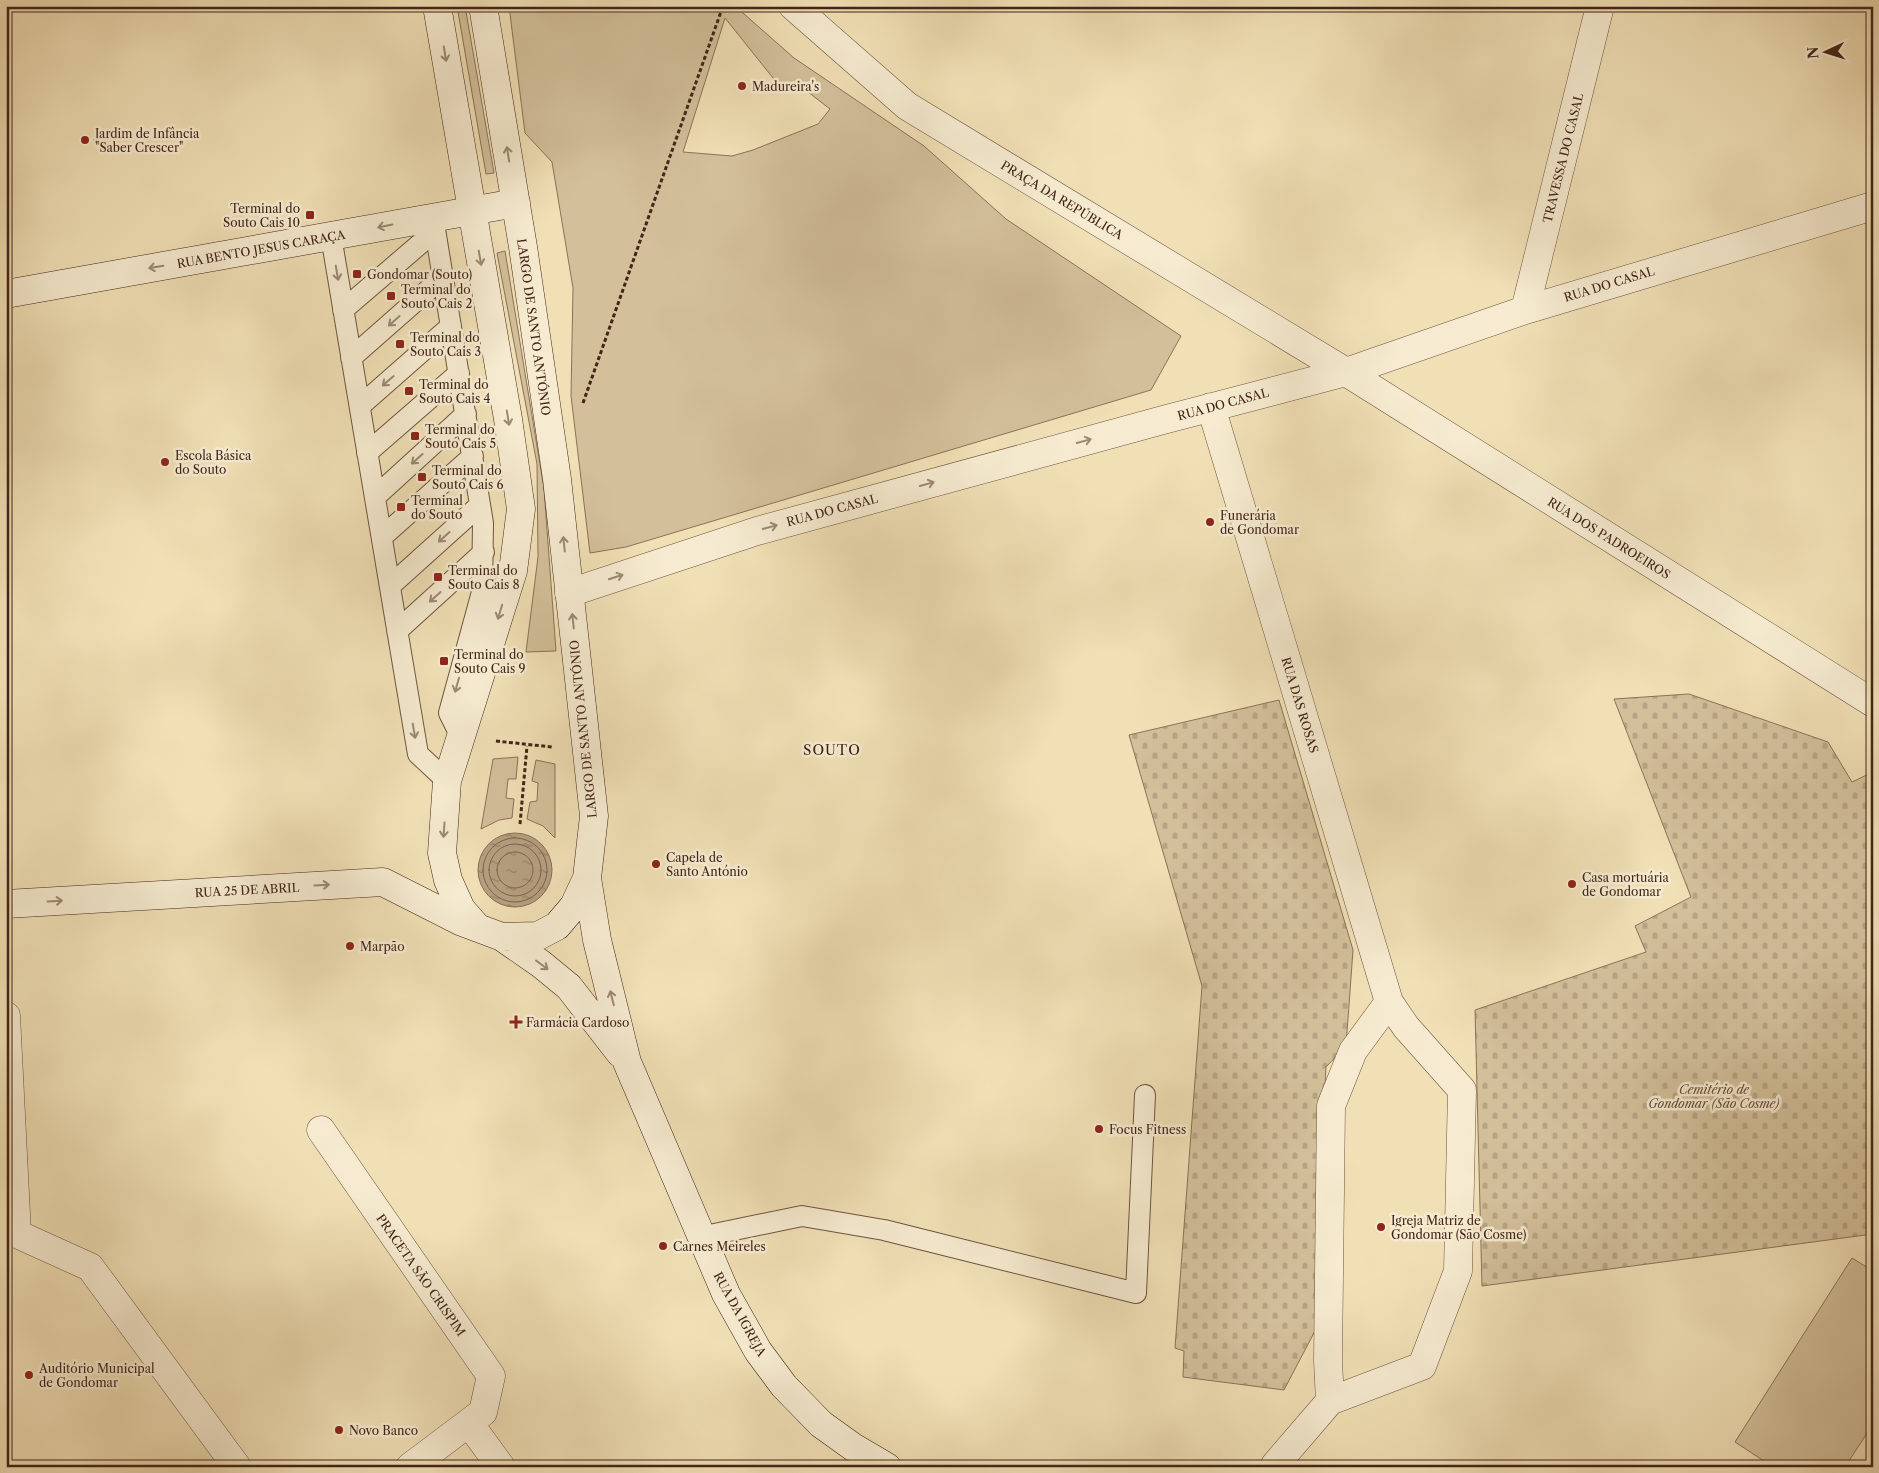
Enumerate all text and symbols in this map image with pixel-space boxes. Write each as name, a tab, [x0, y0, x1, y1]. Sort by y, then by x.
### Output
north arrow	[1802, 28, 1852, 78]
one-way arrow	[440, 46, 450, 62]
text: N	[1804, 46, 1822, 60]
place label: Madureira's	[752, 79, 819, 94]
marker: Madureira's	[736, 80, 748, 92]
street label: TRAVESSA DO CASAL	[1540, 91, 1586, 224]
place label: Jardim de Infância "Saber Crescer"	[93, 126, 200, 155]
marker: Jardim de Infância "Saber Crescer"	[79, 134, 91, 146]
one-way arrow	[503, 147, 513, 163]
street label: PRAÇA DA REPÚBLICA	[998, 157, 1127, 243]
place label: Terminal do Souto Cais 10	[223, 201, 300, 230]
marker: Terminal do Souto Cais 10	[304, 209, 316, 221]
one-way arrow	[377, 222, 393, 231]
street label: RUA BENTO JESUS CARAÇA	[176, 227, 347, 271]
street label: LARGO DE SANTO ANTÓNIO	[514, 237, 555, 417]
one-way arrow	[475, 250, 485, 266]
one-way arrow	[149, 263, 165, 273]
street label: RUA DO CASAL	[1562, 263, 1656, 305]
one-way arrow	[332, 265, 342, 281]
place label: Gondomar (Souto)	[367, 267, 472, 282]
marker: Gondomar (Souto)	[351, 268, 363, 280]
place label: Terminal do Souto Cais 2	[401, 282, 472, 311]
marker: Terminal do Souto Cais 2	[385, 290, 397, 302]
one-way arrow	[387, 315, 400, 327]
place label: Terminal do Souto Cais 3	[410, 330, 481, 359]
marker: Terminal do Souto Cais 3	[394, 338, 406, 350]
one-way arrow	[381, 375, 394, 387]
place label: Terminal do Souto Cais 4	[419, 377, 490, 406]
marker: Terminal do Souto Cais 4	[403, 385, 415, 397]
street label: RUA DO CASAL	[1176, 385, 1270, 423]
one-way arrow	[503, 410, 513, 426]
place label: Terminal do Souto Cais 5	[425, 422, 496, 451]
marker: Terminal do Souto Cais 5	[409, 430, 421, 442]
one-way arrow	[1075, 436, 1091, 446]
place label: Escola Básica do Souto	[175, 448, 252, 477]
one-way arrow	[410, 453, 423, 465]
marker: Escola Básica do Souto	[159, 456, 171, 468]
place label: Terminal do Souto Cais 6	[432, 463, 503, 492]
marker: Terminal do Souto Cais 6	[416, 471, 428, 483]
one-way arrow	[919, 479, 935, 489]
street label: RUA DO CASAL	[785, 491, 879, 529]
place label: Terminal do Souto	[411, 493, 463, 522]
street label: RUA DOS PADROEIROS	[1545, 494, 1673, 582]
marker: Terminal do Souto	[395, 501, 407, 513]
place label: Funerária de Gondomar	[1220, 508, 1299, 537]
marker: Funerária de Gondomar	[1204, 516, 1216, 528]
one-way arrow	[762, 522, 778, 531]
one-way arrow	[438, 532, 451, 543]
one-way arrow	[560, 537, 569, 553]
place label: Terminal do Souto Cais 8	[448, 563, 520, 592]
marker: Terminal do Souto Cais 8	[432, 571, 444, 583]
one-way arrow	[607, 572, 623, 582]
one-way arrow	[428, 591, 441, 603]
one-way arrow	[494, 604, 504, 620]
one-way arrow	[568, 613, 578, 629]
street label: LARGO DE SANTO ANTÓNIO	[565, 639, 600, 819]
place label: Terminal do Souto Cais 9	[454, 647, 525, 676]
marker: Terminal do Souto Cais 9	[438, 655, 450, 667]
street label: RUA DAS ROSAS	[1278, 655, 1322, 755]
one-way arrow	[452, 677, 461, 693]
one-way arrow	[409, 722, 419, 738]
district label: SOUTO	[803, 741, 861, 759]
one-way arrow	[439, 821, 448, 837]
place label: Capela de Santo António	[666, 850, 748, 879]
marker: Capela de Santo António	[650, 858, 662, 870]
place label: Casa mortuária de Gondomar	[1582, 870, 1669, 899]
marker: Casa mortuária de Gondomar	[1566, 878, 1578, 890]
street label: RUA 25 DE ABRIL	[194, 880, 300, 900]
one-way arrow	[314, 881, 330, 890]
one-way arrow	[47, 897, 63, 906]
place label: Marpão	[360, 939, 405, 954]
marker: Marpão	[344, 940, 356, 952]
one-way arrow	[535, 960, 548, 971]
one-way arrow	[606, 991, 616, 1007]
place label: Farmácia Cardoso	[526, 1015, 629, 1030]
marker: Farmácia Cardoso	[510, 1016, 522, 1028]
park label: Cemitério de Gondomar (São Cosme)	[1648, 1082, 1780, 1111]
place label: Focus Fitness	[1109, 1122, 1186, 1137]
marker: Focus Fitness	[1093, 1123, 1105, 1135]
street label: PRACETA SÃO CRISPIM	[373, 1211, 470, 1339]
place label: Igreja Matriz de Gondomar (São Cosme)	[1391, 1213, 1527, 1242]
marker: Igreja Matriz de Gondomar (São Cosme)	[1375, 1221, 1387, 1233]
place label: Carnes Meireles	[673, 1239, 766, 1254]
marker: Carnes Meireles	[657, 1240, 669, 1252]
street label: RUA DA IGREJA	[711, 1269, 770, 1360]
place label: Auditório Municipal de Gondomar	[38, 1361, 155, 1390]
marker: Auditório Municipal de Gondomar	[23, 1369, 35, 1381]
place label: Novo Banco	[349, 1423, 418, 1438]
marker: Novo Banco	[333, 1424, 345, 1436]

